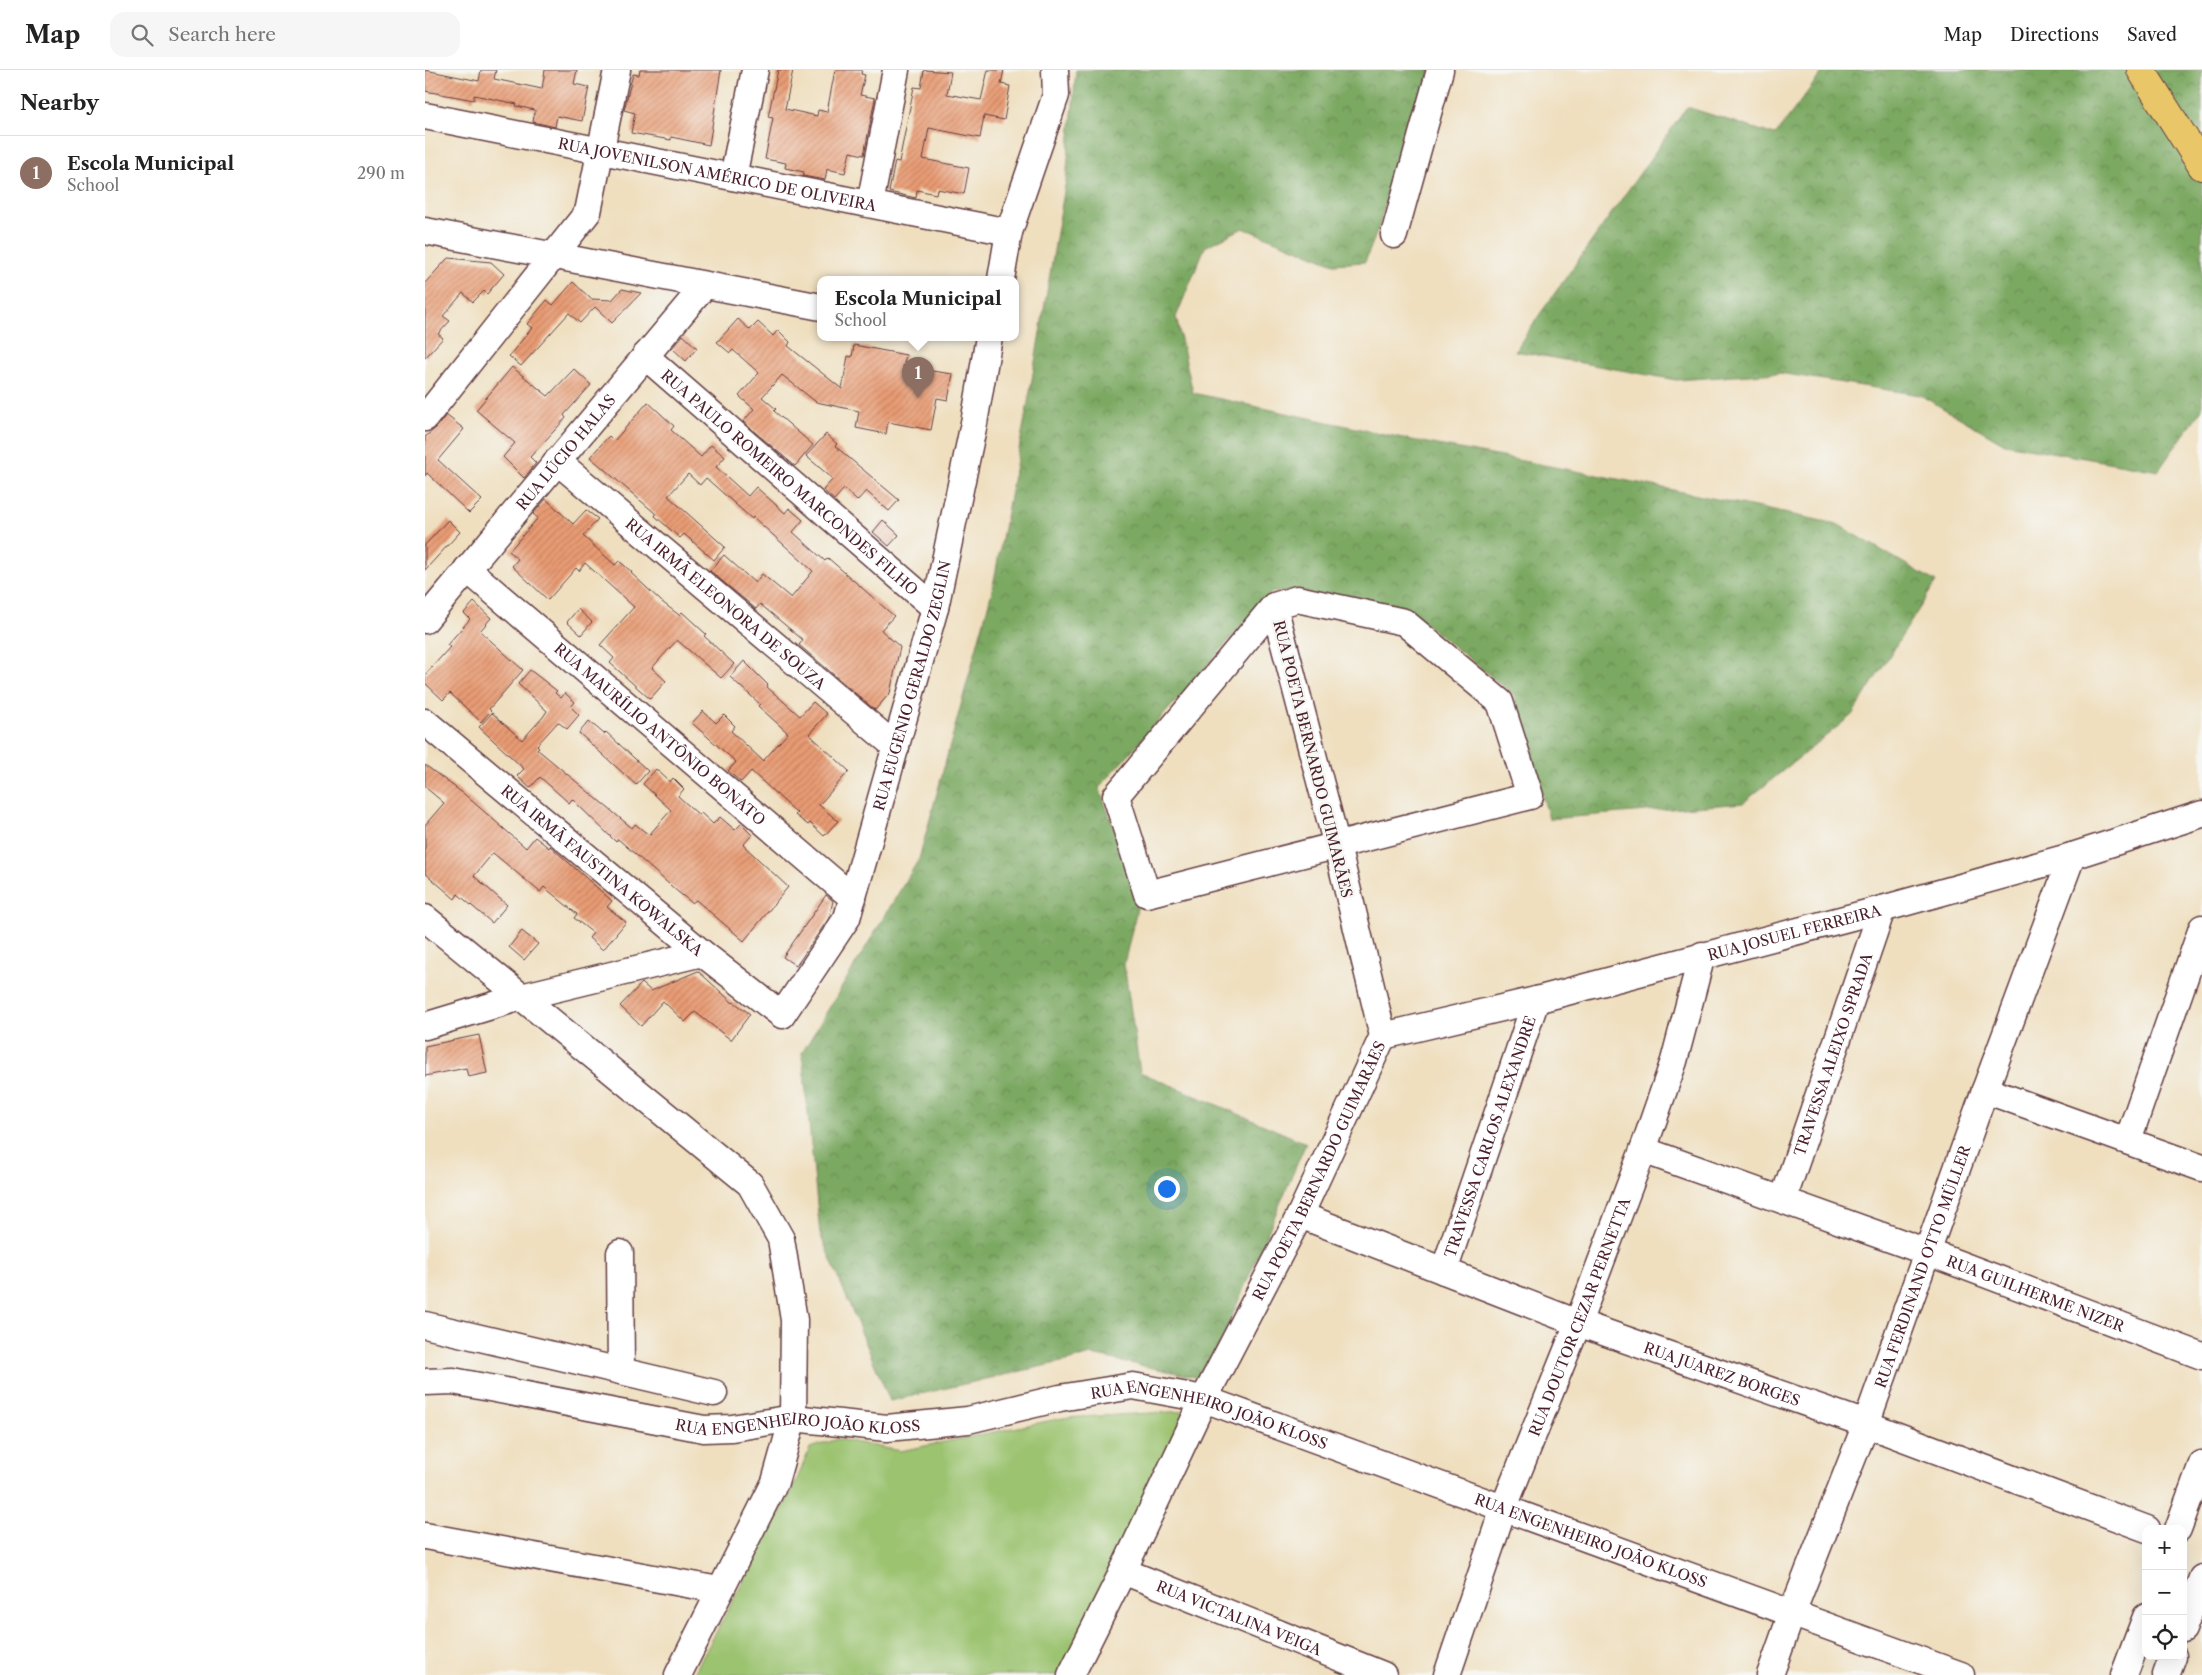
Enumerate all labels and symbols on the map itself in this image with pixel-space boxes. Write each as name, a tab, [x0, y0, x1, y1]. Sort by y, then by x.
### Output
street label: RUA JOVENILSON AMÉRICO DE OLIVEIRA	[556, 133, 879, 215]
pin: 1	[902, 357, 934, 398]
street label: RUA PAULO ROMEIRO MARCONDES FILHO	[657, 365, 922, 599]
street label: RUA LÚCIO HALAS	[512, 390, 619, 514]
street label: RUA IRMÃ ELEONORA DE SOUZA	[622, 514, 831, 694]
street label: RUA EUGENIO GERALDO ZEGLIN	[868, 559, 954, 813]
street label: RUA POETA BERNARDO GUIMARÃES	[1269, 618, 1357, 900]
street label: RUA MAURÍLIO ANTÔNIO BONATO	[551, 638, 770, 829]
street label: RUA IRMÃ FAUSTINA KOWALSKA	[498, 780, 708, 960]
street label: RUA JOSUEL FERREIRA	[1705, 900, 1884, 964]
street label: TRAVESSA ALEIXO SPRADA	[1789, 949, 1876, 1158]
street label: TRAVESSA CARLOS ALEXANDRE	[1440, 1013, 1539, 1260]
street label: RUA POETA BERNARDO GUIMARÃES	[1248, 1038, 1389, 1303]
street label: RUA FERDINAND OTTO MÜLLER	[1870, 1142, 1974, 1390]
your location	[1154, 1176, 1180, 1202]
street label: RUA DOUTOR CEZAR PERNETTA	[1524, 1194, 1634, 1439]
street label: RUA GUILHERME NIZER	[1944, 1251, 2128, 1336]
street label: RUA JUAREZ BORGES	[1641, 1337, 1803, 1410]
street label: RUA ENGENHEIRO JOÃO KLOSS	[1089, 1376, 1330, 1453]
street label: RUA ENGENHEIRO JOÃO KLOSS	[674, 1408, 921, 1439]
street label: RUA ENGENHEIRO JOÃO KLOSS	[1472, 1489, 1710, 1591]
street label: RUA VICTALINA VEIGA	[1154, 1576, 1325, 1659]

